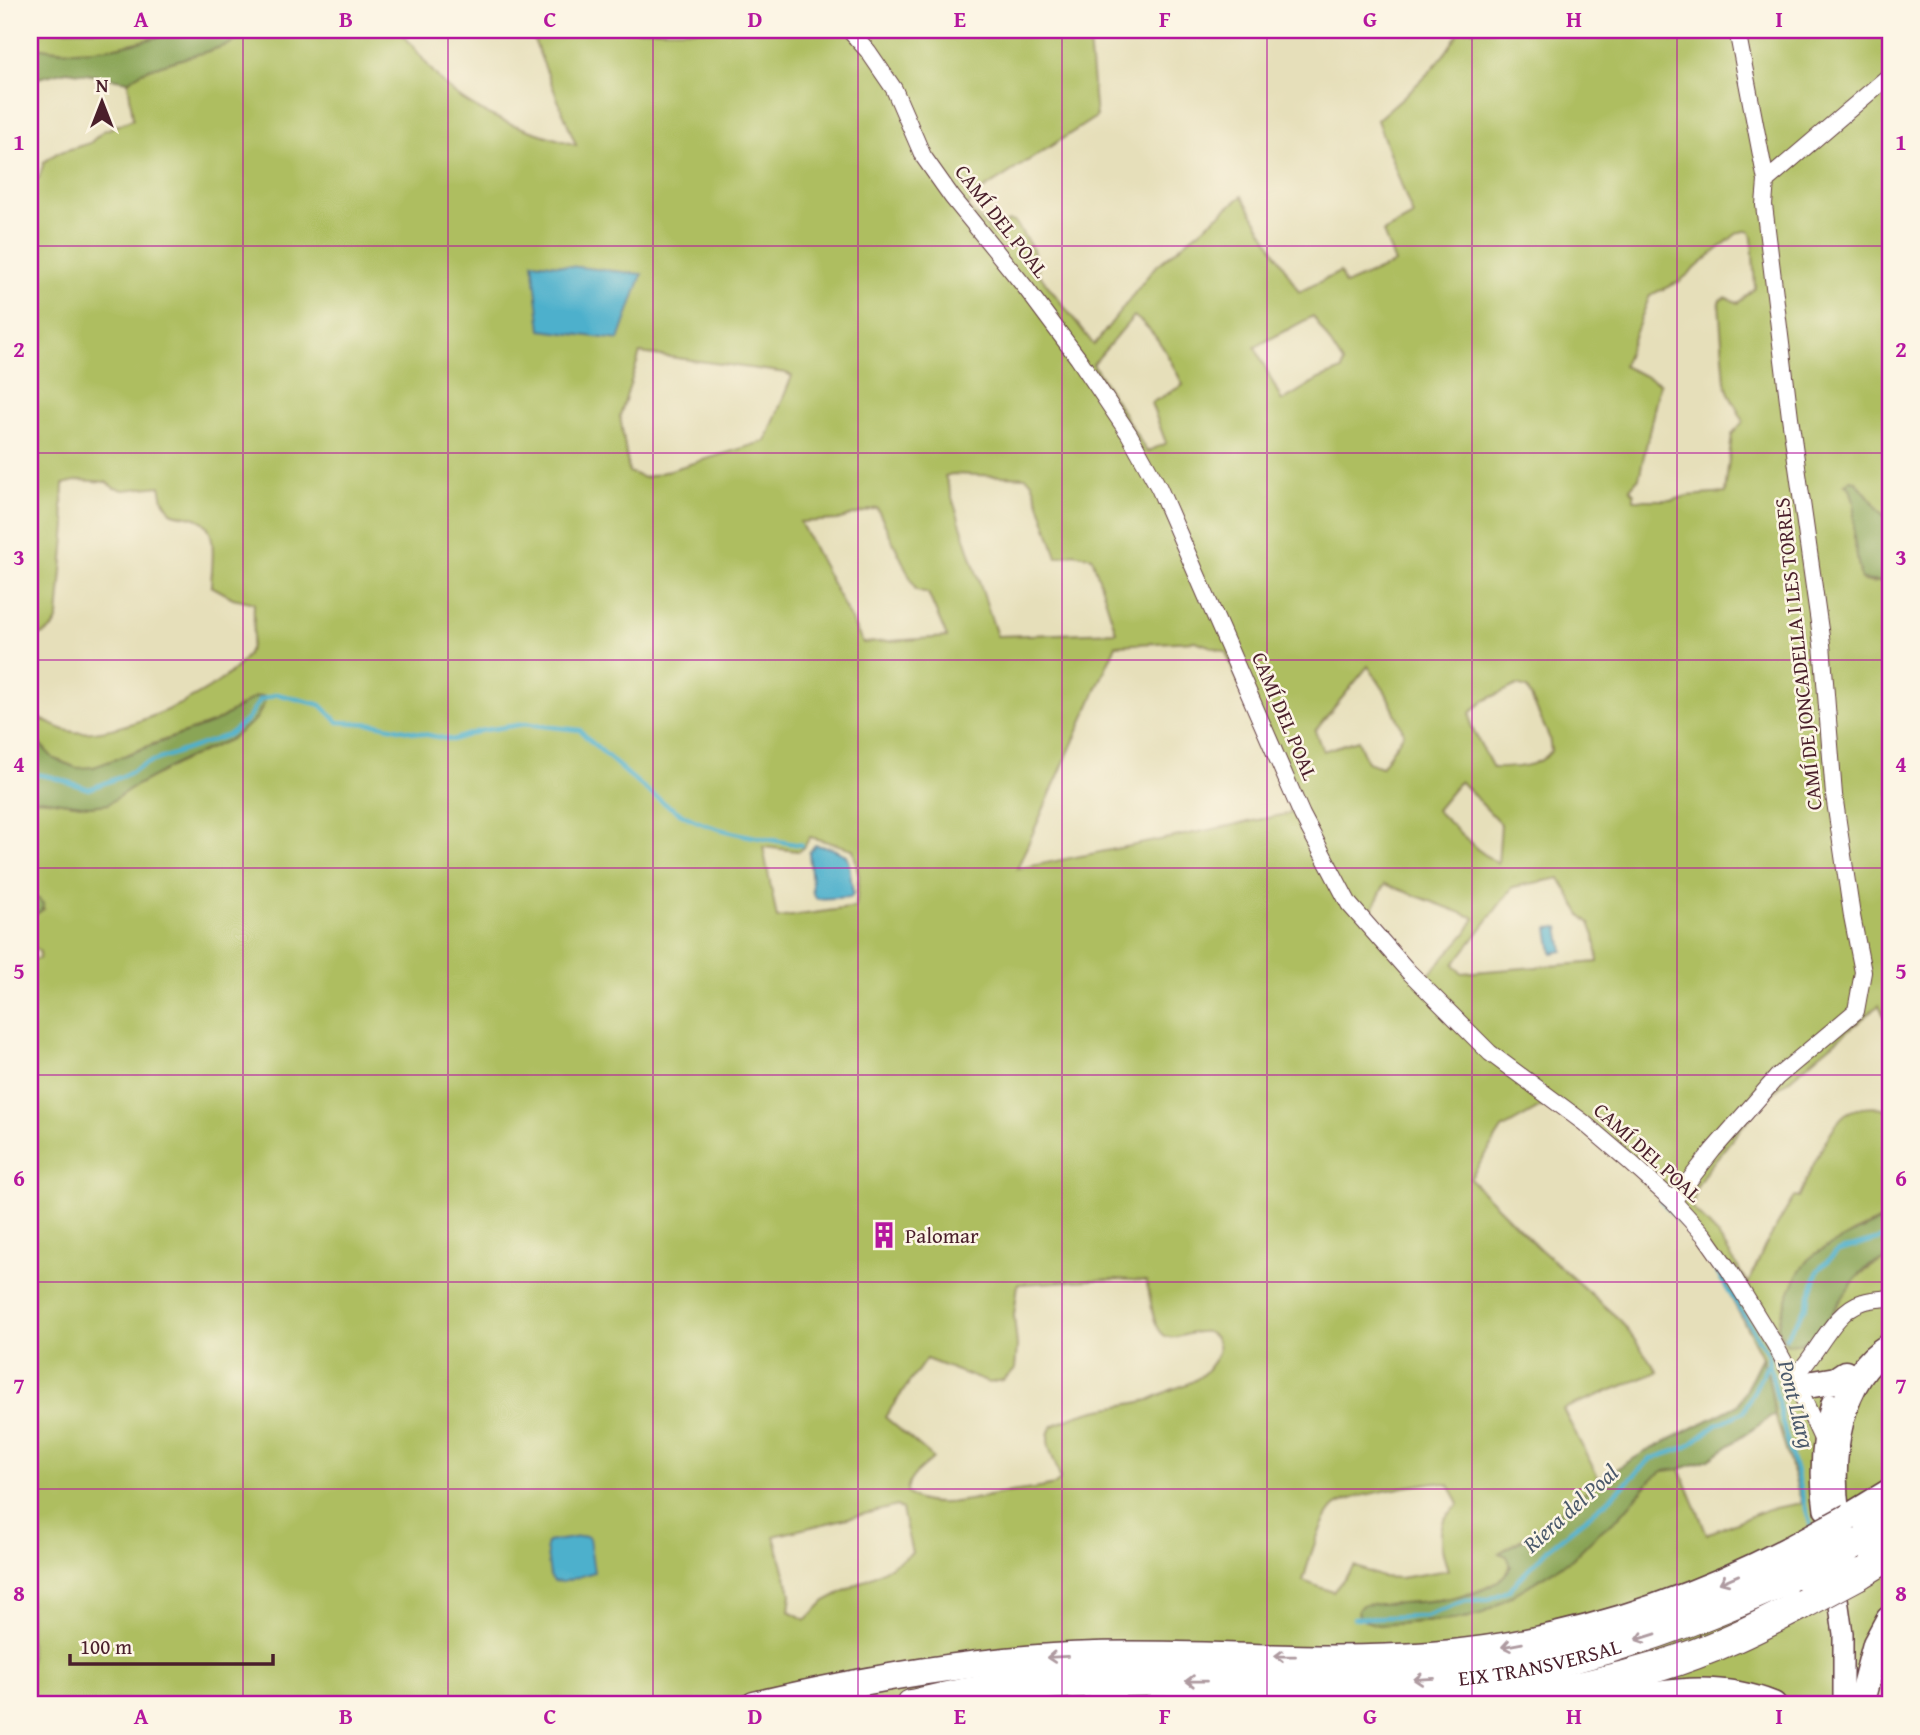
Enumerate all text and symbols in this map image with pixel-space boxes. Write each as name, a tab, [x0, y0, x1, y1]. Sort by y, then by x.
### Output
text: A	[134, 2, 149, 35]
text: B	[339, 2, 353, 35]
text: C	[543, 2, 557, 35]
text: D	[748, 2, 763, 35]
text: E	[954, 2, 966, 35]
text: F	[1159, 2, 1171, 35]
text: G	[1363, 2, 1377, 35]
text: H	[1566, 2, 1582, 35]
text: I	[1775, 2, 1783, 35]
north arrow	[66, 66, 136, 136]
text: N	[96, 71, 109, 99]
text: 1	[13, 125, 25, 158]
text: 1	[1895, 125, 1907, 158]
street label: CAMÍ DEL POAL	[948, 158, 1056, 284]
text: 2	[13, 332, 25, 365]
text: 2	[1895, 332, 1907, 365]
street label: CAMÍ DE JONCADELLA I LES TORRES	[1766, 496, 1830, 812]
text: 3	[13, 540, 25, 573]
text: 3	[1895, 540, 1907, 573]
street label: CAMÍ DEL POAL	[1244, 647, 1326, 785]
text: 4	[13, 747, 25, 780]
text: 4	[1895, 747, 1907, 780]
text: 5	[13, 954, 25, 987]
text: 5	[1895, 954, 1907, 987]
street label: CAMÍ DEL POAL	[1587, 1095, 1709, 1209]
text: 6	[13, 1161, 25, 1194]
text: 6	[1895, 1161, 1907, 1194]
building icon: Palomar	[869, 1220, 899, 1250]
place label: Palomar	[905, 1220, 979, 1251]
water label: Pont Llarg	[1770, 1355, 1824, 1452]
text: 7	[13, 1369, 25, 1402]
text: 7	[1895, 1369, 1907, 1402]
water label: Riera del Poal	[1514, 1456, 1625, 1561]
one-way arrow	[1718, 1573, 1740, 1586]
text: 8	[13, 1576, 25, 1609]
text: 8	[1895, 1576, 1907, 1609]
scale bar	[70, 1623, 273, 1667]
street label: EIX TRANSVERSAL	[1457, 1630, 1624, 1693]
text: 100 m	[80, 1631, 132, 1662]
one-way arrow	[1636, 1632, 1658, 1645]
one-way arrow	[1501, 1639, 1524, 1652]
one-way arrow	[1274, 1649, 1297, 1663]
one-way arrow	[1047, 1651, 1069, 1664]
one-way arrow	[1413, 1673, 1435, 1686]
one-way arrow	[1185, 1674, 1208, 1688]
text: A	[134, 1699, 149, 1732]
text: B	[339, 1699, 353, 1732]
text: C	[543, 1699, 557, 1732]
text: D	[748, 1699, 763, 1732]
text: E	[954, 1699, 966, 1732]
text: F	[1159, 1699, 1171, 1732]
text: G	[1363, 1699, 1377, 1732]
text: H	[1566, 1699, 1582, 1732]
text: I	[1775, 1699, 1783, 1732]

